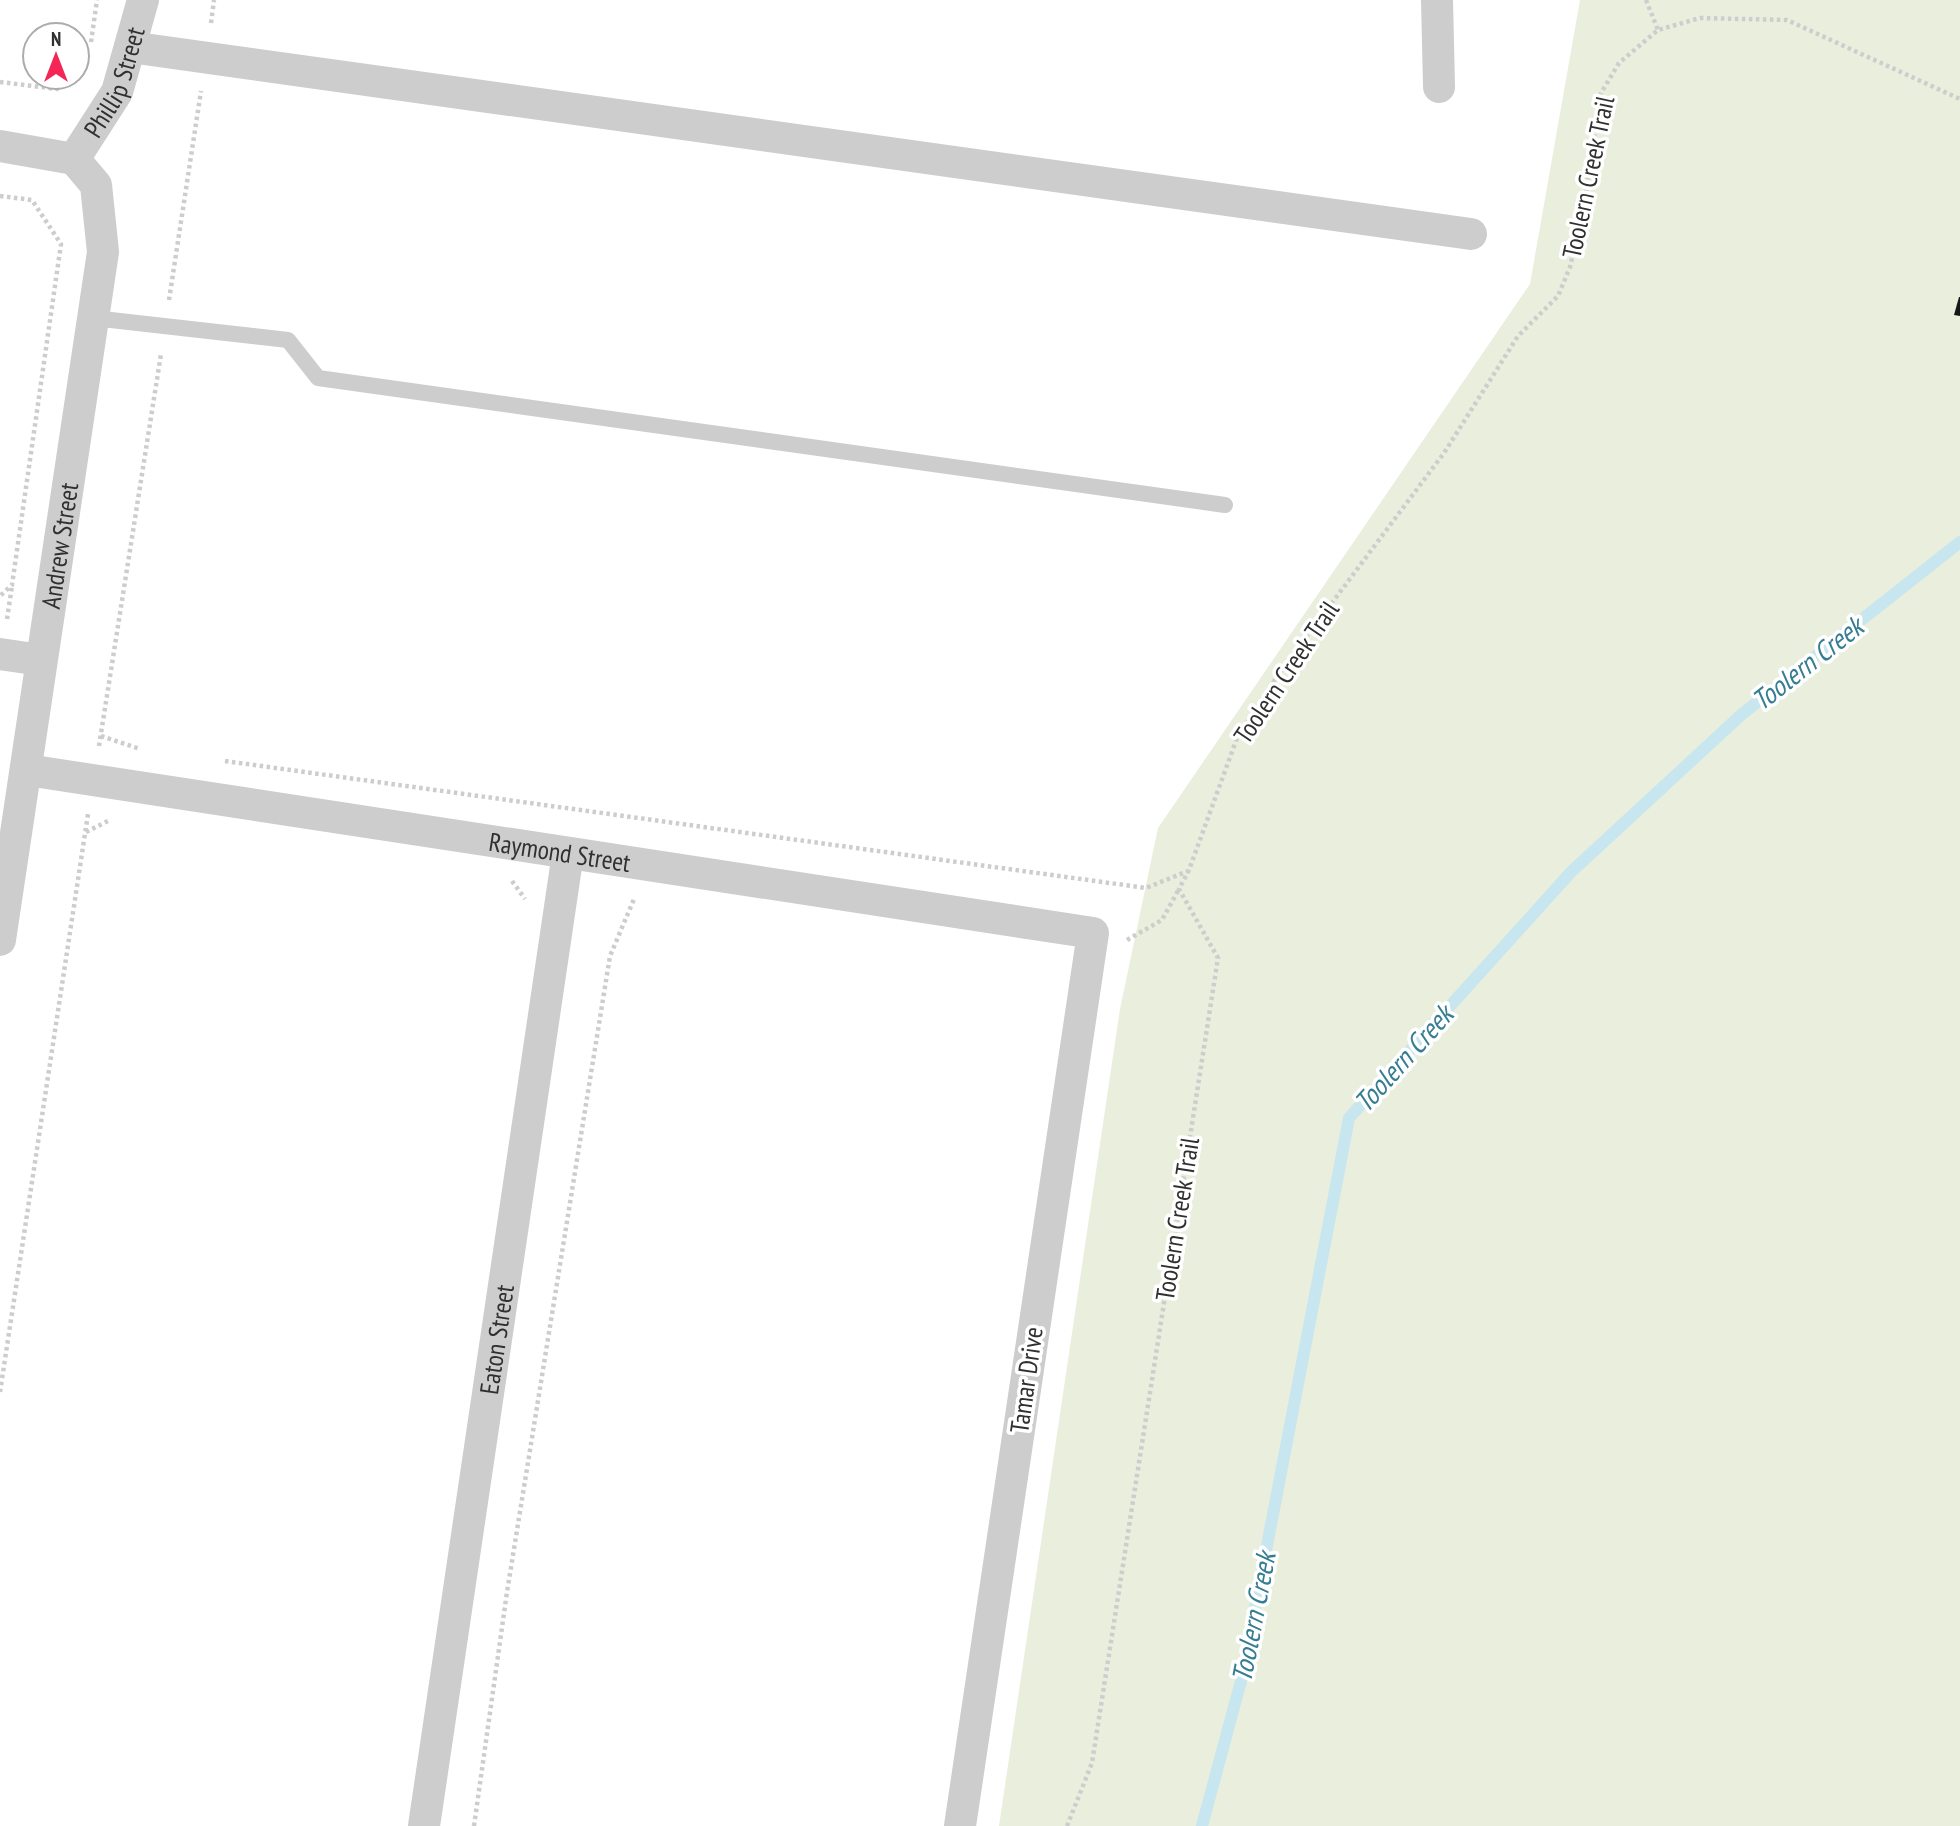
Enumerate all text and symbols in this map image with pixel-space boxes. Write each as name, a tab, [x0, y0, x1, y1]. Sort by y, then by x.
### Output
north arrow	[21, 21, 91, 91]
street label: Phillip Street	[76, 23, 151, 143]
text: N	[51, 27, 61, 51]
street label: Toolern Creek Trail	[1555, 93, 1621, 261]
street label: Andrew Street	[33, 480, 85, 611]
street label: Toolern Creek Trail	[1226, 594, 1346, 750]
water label: Toolern Creek	[1744, 606, 1873, 718]
street label: Raymond Street	[487, 824, 633, 879]
water label: Toolern Creek	[1345, 994, 1463, 1119]
street label: Toolern Creek Trail	[1148, 1135, 1206, 1303]
street label: Eaton Street	[472, 1282, 520, 1396]
street label: Tamar Drive	[1002, 1325, 1050, 1435]
water label: Toolern Creek	[1222, 1546, 1284, 1685]

